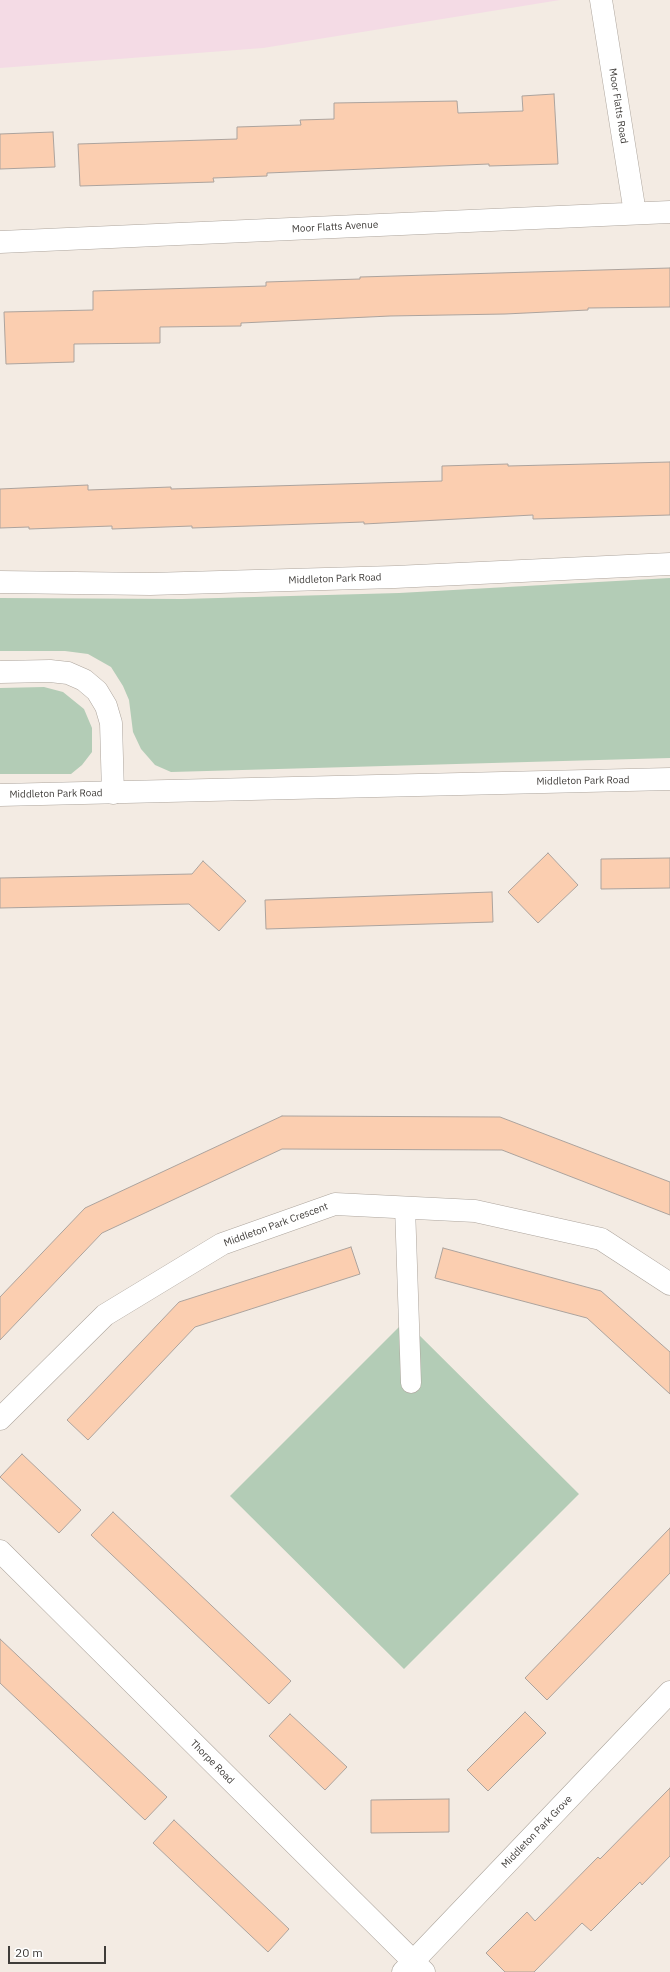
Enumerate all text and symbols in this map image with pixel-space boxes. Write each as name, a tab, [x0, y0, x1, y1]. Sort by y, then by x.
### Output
street label: Moor Flatts Road	[606, 67, 630, 145]
street label: Moor Flatts Avenue	[291, 219, 379, 235]
street label: Middleton Park Road	[288, 571, 382, 587]
street label: Middleton Park Road	[536, 774, 630, 788]
street label: Middleton Park Road	[9, 787, 103, 801]
street label: Middleton Park Crescent	[222, 1201, 330, 1249]
street label: Thorpe Road	[187, 1737, 237, 1787]
street label: Middleton Park Grove	[499, 1793, 575, 1871]
scale bar	[10, 1938, 108, 1964]
text: 20 m	[15, 1945, 43, 1960]

